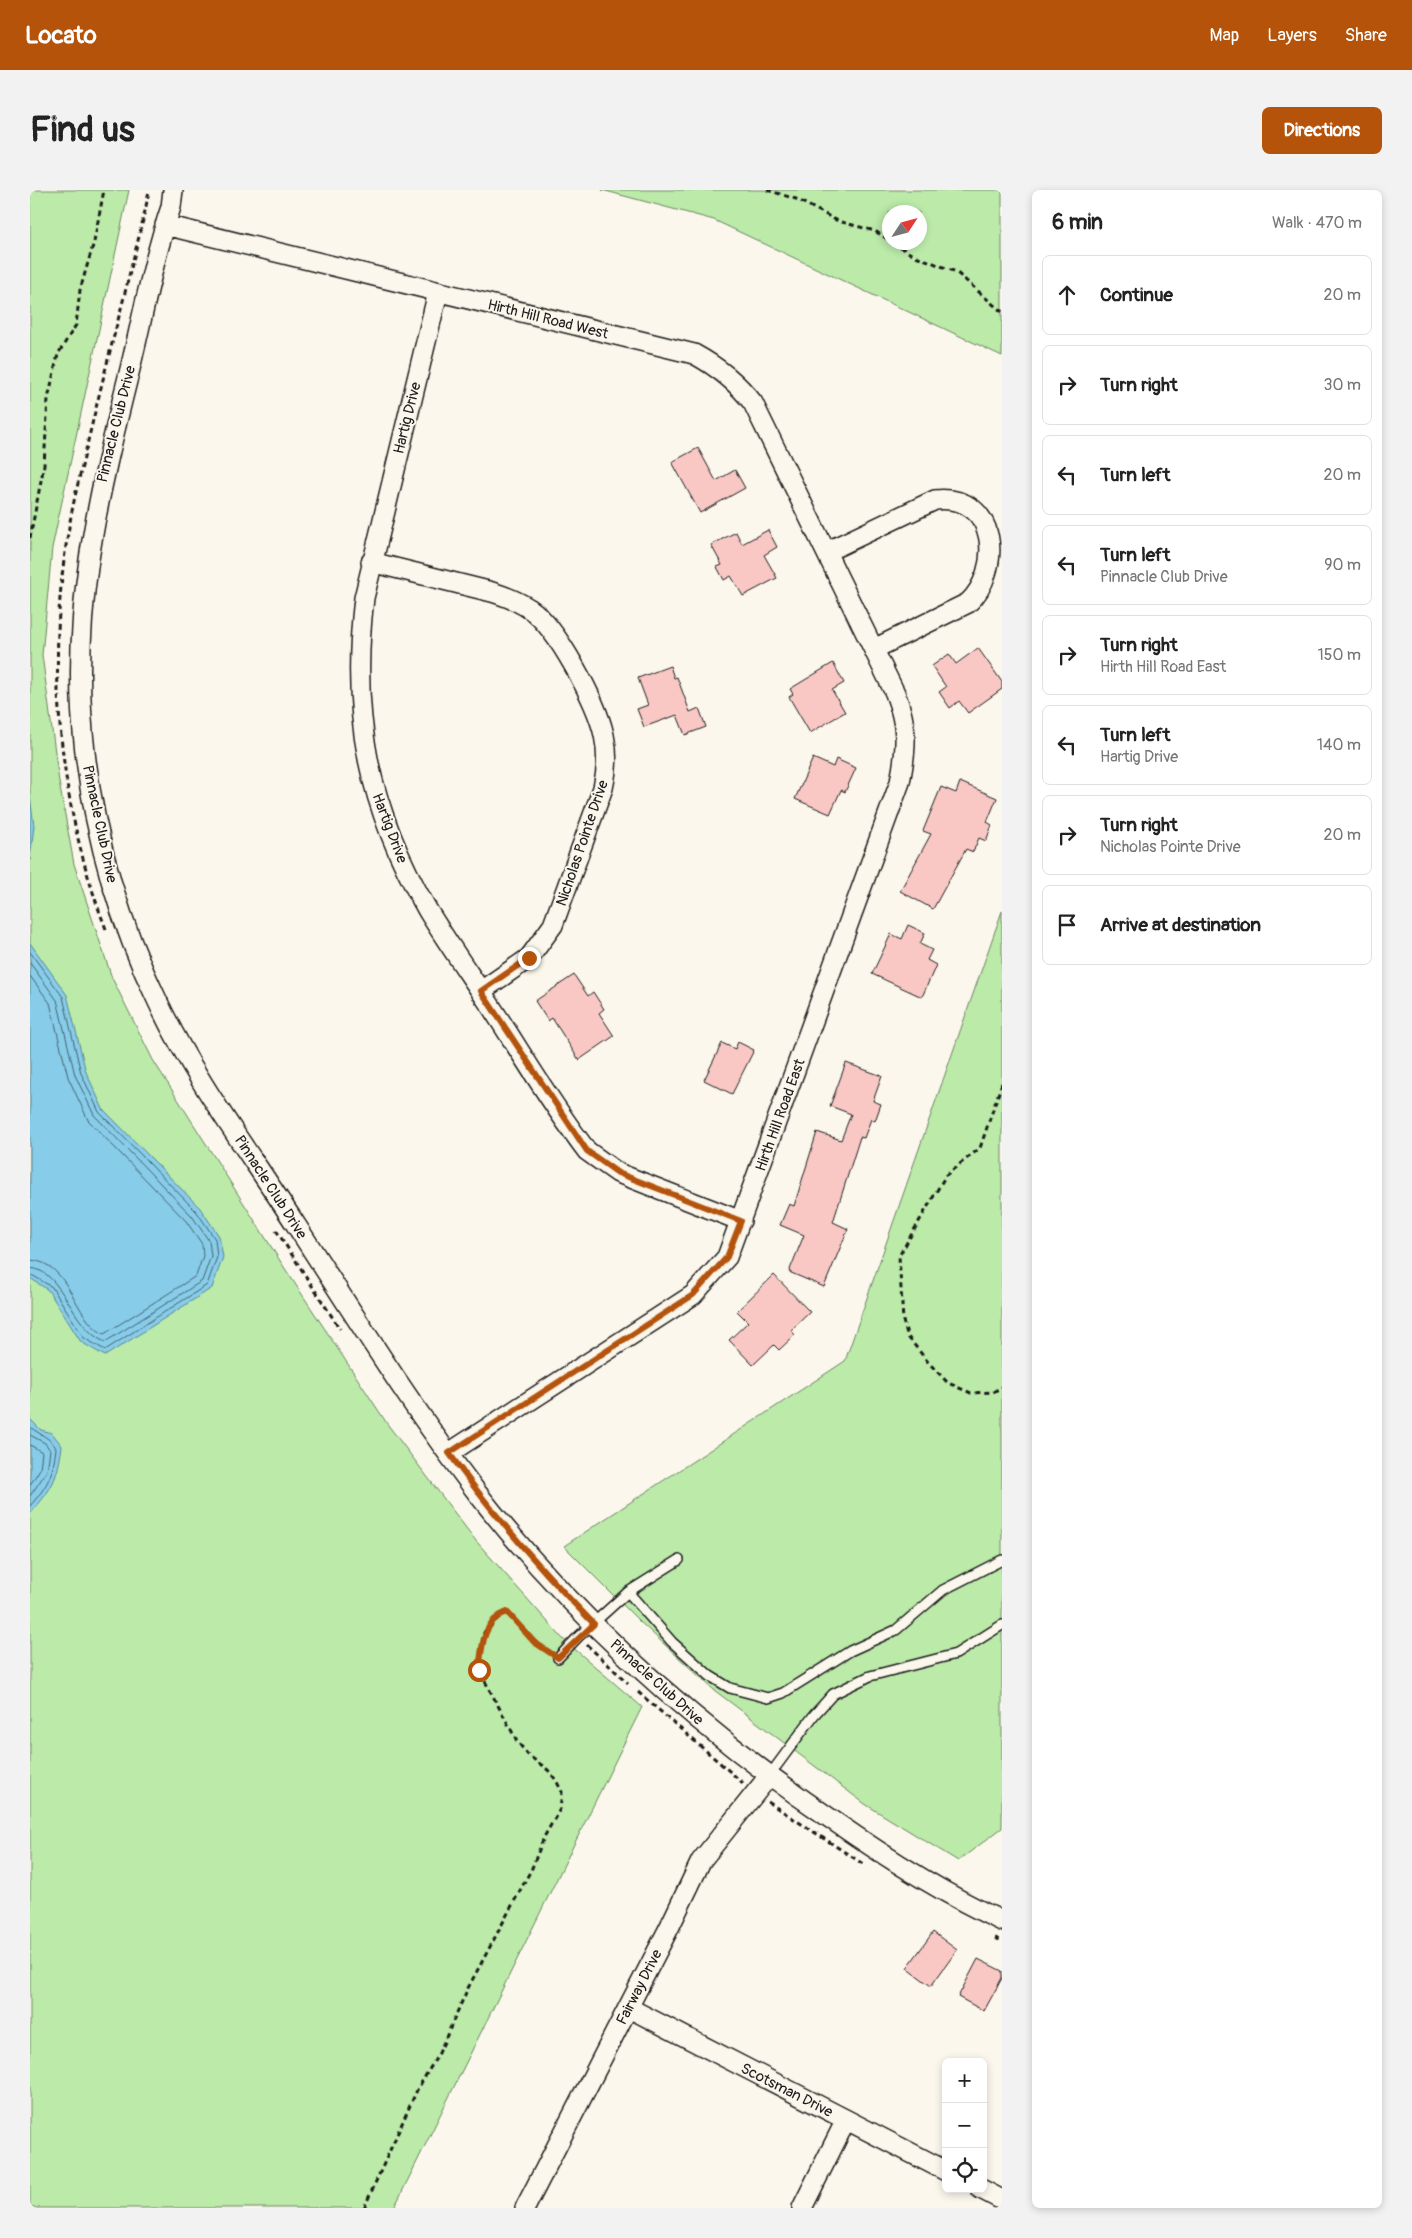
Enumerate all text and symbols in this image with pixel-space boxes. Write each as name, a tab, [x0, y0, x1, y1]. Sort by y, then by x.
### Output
text: Locato	[25, 21, 97, 50]
text: Map	[1210, 24, 1239, 47]
text: Layers	[1267, 24, 1317, 47]
text: Share	[1345, 24, 1387, 47]
button: Directions	[1262, 107, 1382, 154]
text: Find us	[30, 108, 135, 152]
north arrow	[882, 205, 927, 250]
text: 6 min	[1052, 209, 1103, 236]
text: Walk · 470 m	[1272, 213, 1362, 233]
icon: ahead	[1053, 281, 1081, 309]
text: Continue	[1100, 283, 1173, 307]
text: 20 m	[1323, 285, 1361, 305]
street label: Hirth Hill Road West	[486, 295, 611, 344]
street label: Pinnacle Club Drive	[93, 363, 140, 484]
icon: right	[1053, 371, 1081, 399]
text: Turn right	[1100, 373, 1178, 397]
text: 30 m	[1323, 375, 1361, 395]
street label: Hartig Drive	[389, 380, 426, 456]
icon: left	[1053, 461, 1081, 489]
text: Turn left	[1100, 463, 1170, 487]
text: 20 m	[1323, 465, 1361, 485]
text: Turn left	[1100, 543, 1170, 567]
icon: left	[1053, 551, 1081, 579]
text: 90 m	[1324, 555, 1361, 575]
text: Pinnacle Club Drive	[1100, 567, 1228, 587]
text: Turn right	[1100, 633, 1178, 657]
icon: right	[1053, 641, 1081, 669]
text: 150 m	[1317, 645, 1361, 665]
text: Hirth Hill Road East	[1100, 657, 1226, 677]
text: Turn left	[1100, 723, 1170, 747]
icon: left	[1053, 731, 1081, 759]
text: 140 m	[1317, 735, 1361, 755]
text: Hartig Drive	[1100, 747, 1178, 767]
street label: Pinnacle Club Drive	[78, 764, 121, 885]
street label: Nicholas Pointe Drive	[552, 777, 613, 909]
street label: Hartig Drive	[368, 791, 412, 866]
text: Turn right	[1100, 813, 1178, 837]
icon: right	[1053, 821, 1081, 849]
text: 20 m	[1323, 825, 1361, 845]
text: Nicholas Pointe Drive	[1100, 837, 1241, 857]
icon: arrive	[1053, 911, 1081, 939]
text: Arrive at destination	[1100, 913, 1261, 937]
route end	[518, 947, 541, 970]
street label: Hirth Hill Road East	[751, 1055, 810, 1174]
street label: Pinnacle Club Drive	[230, 1132, 311, 1243]
street label: Pinnacle Club Drive	[606, 1635, 708, 1730]
route start	[468, 1659, 491, 1682]
street label: Fairway Drive	[612, 1946, 667, 2028]
map controls	[942, 2058, 987, 2193]
button: +	[942, 2058, 987, 2103]
street label: Scotsman Drive	[738, 2059, 837, 2122]
button: −	[942, 2103, 987, 2148]
button: locate	[942, 2148, 987, 2193]

